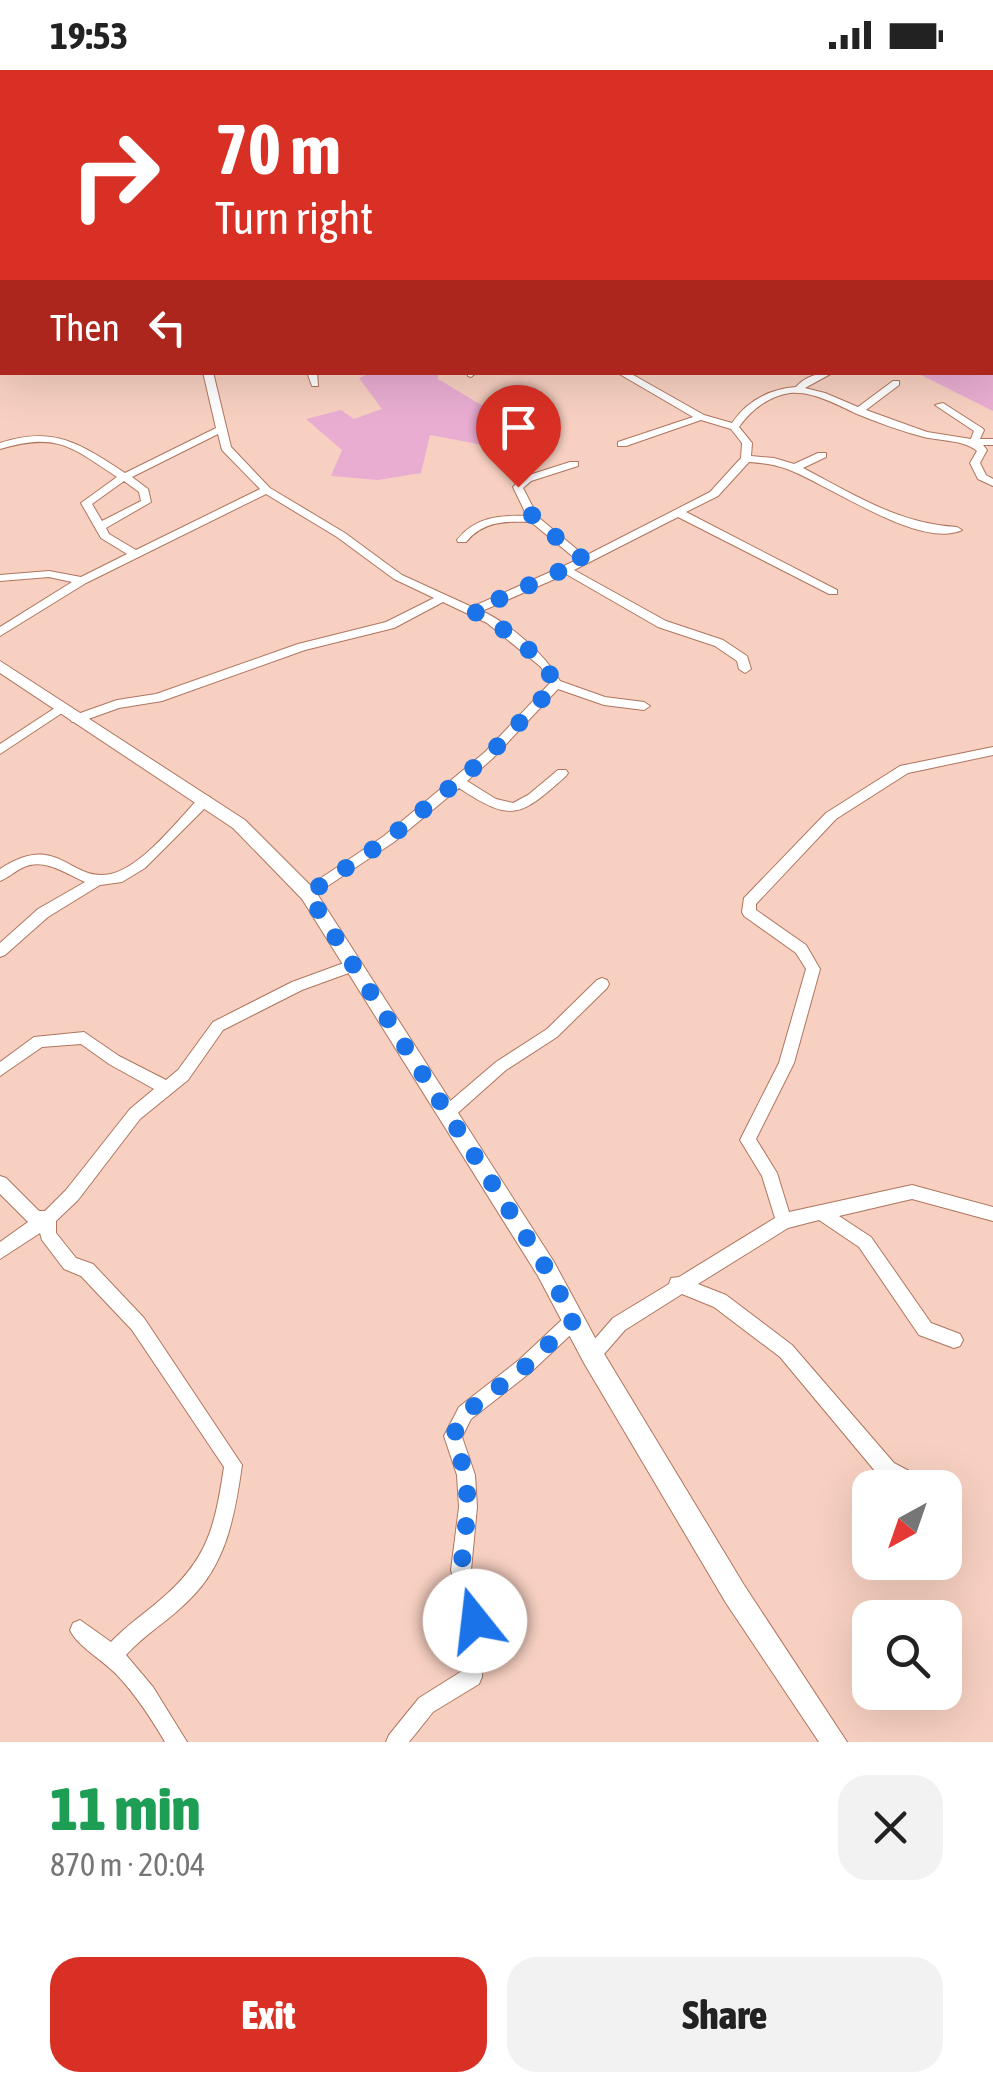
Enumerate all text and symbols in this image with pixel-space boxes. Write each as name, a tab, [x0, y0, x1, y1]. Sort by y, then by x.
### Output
text: 19:53	[50, 14, 128, 57]
text: 70 m	[215, 109, 341, 189]
icon: right	[50, 110, 180, 240]
text: Turn right	[215, 192, 373, 244]
icon: left	[140, 300, 195, 355]
text: Then	[50, 306, 120, 349]
pin	[476, 385, 561, 488]
icon: arrive	[491, 400, 546, 455]
north arrow	[852, 1470, 962, 1580]
map controls	[852, 1470, 962, 1710]
position arrow	[423, 1569, 527, 1673]
button: search	[852, 1600, 962, 1710]
text: 11 min	[50, 1774, 201, 1843]
button: close	[838, 1775, 943, 1880]
text: 870 m · 20:04	[50, 1846, 205, 1883]
button: Exit	[50, 1957, 487, 2072]
button: Share	[507, 1957, 943, 2072]

